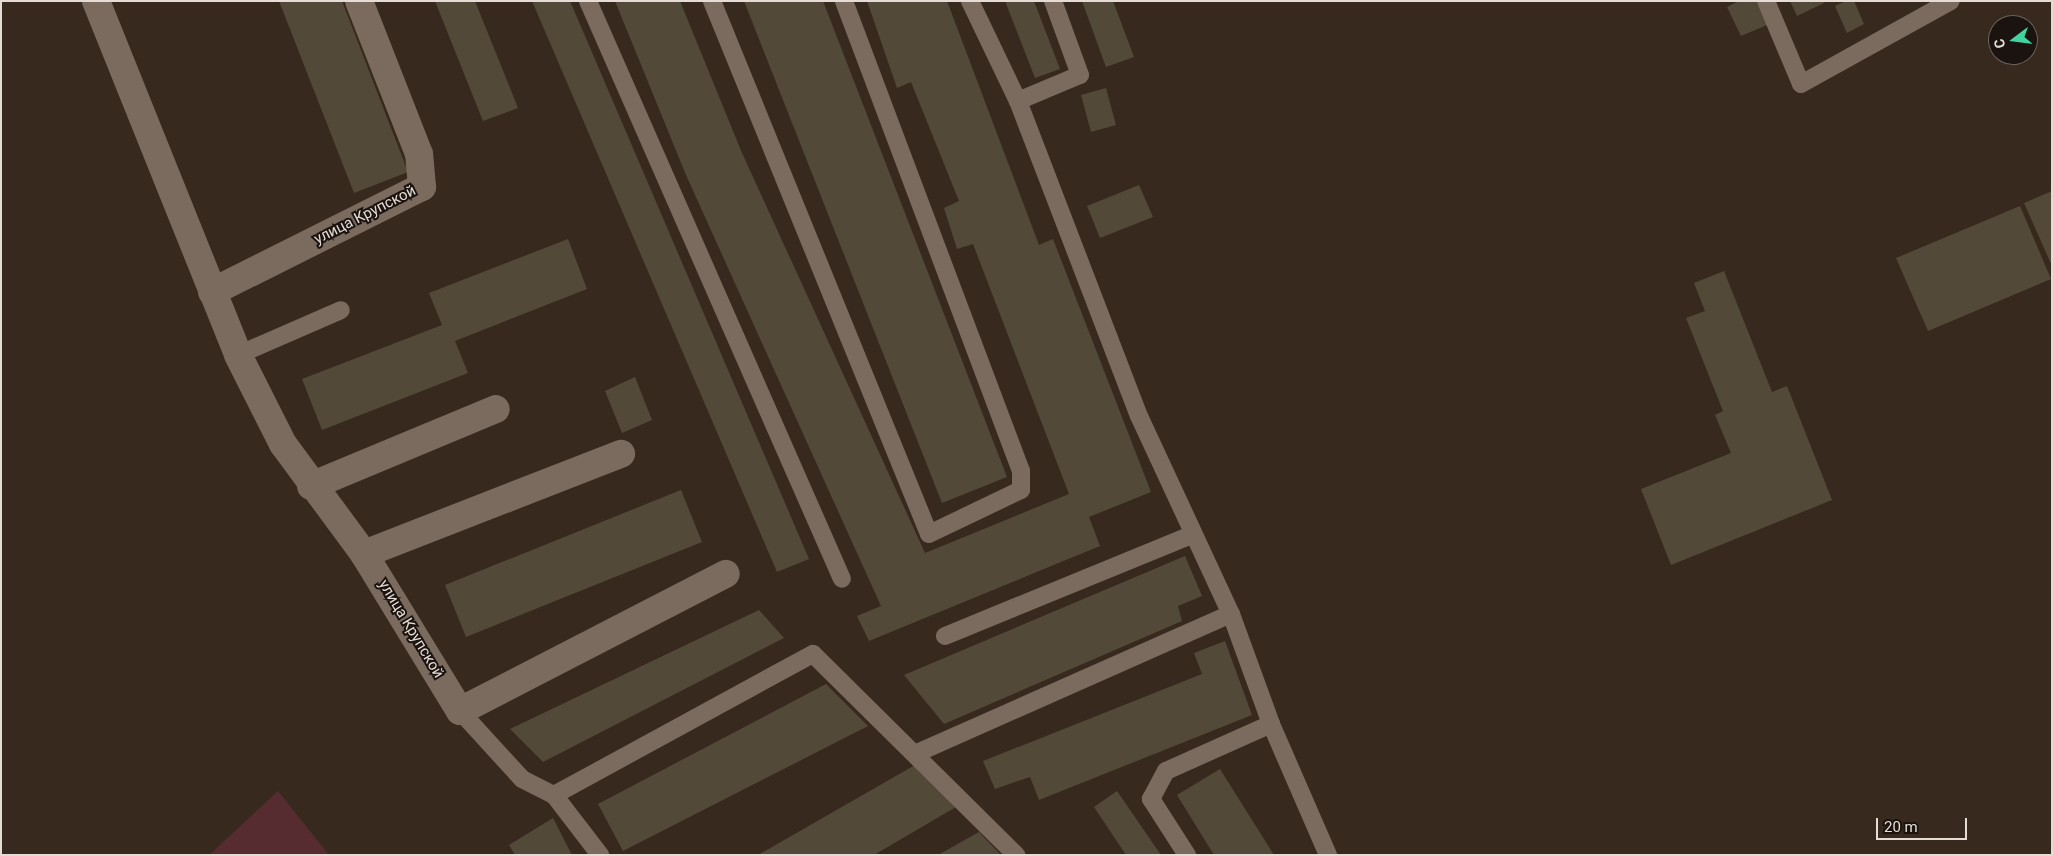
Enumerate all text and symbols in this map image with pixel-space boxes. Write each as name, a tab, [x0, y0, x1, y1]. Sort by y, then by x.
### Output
north arrow	[1988, 15, 2038, 65]
text: С	[1991, 37, 2008, 50]
street label: улица Крупской	[311, 182, 419, 248]
street label: улица Крупской	[375, 577, 447, 681]
scale bar	[1878, 808, 1969, 840]
text: 20 m	[1884, 818, 1918, 836]

